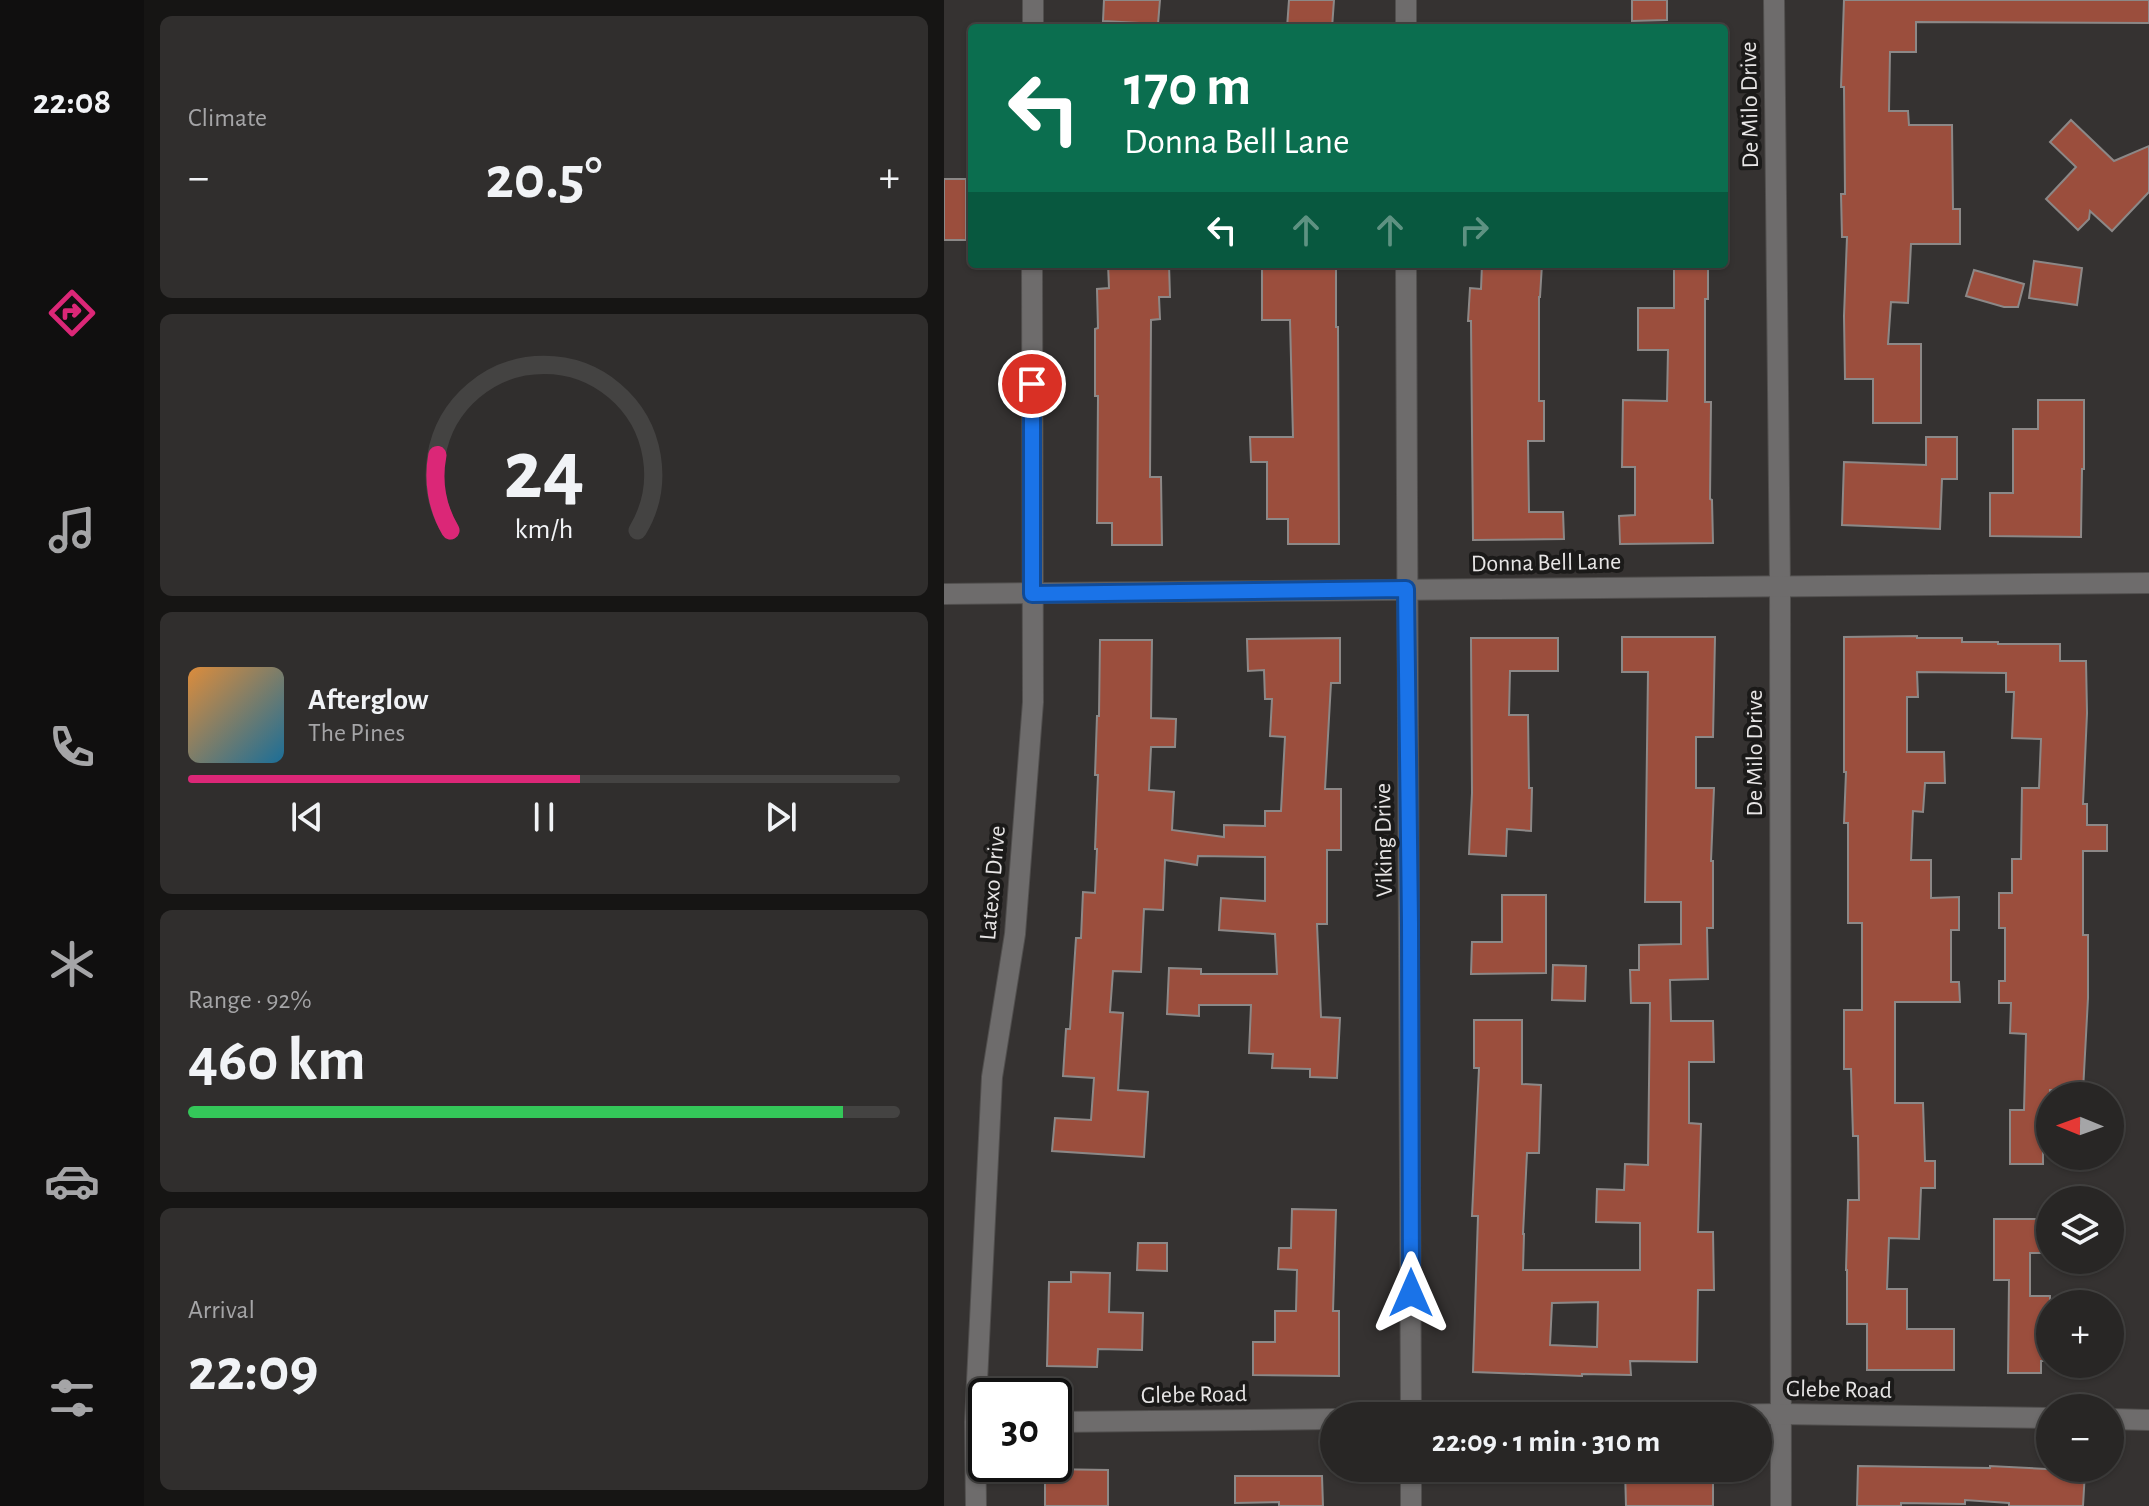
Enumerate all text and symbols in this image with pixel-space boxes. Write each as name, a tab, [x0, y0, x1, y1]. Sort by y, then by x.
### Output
street label: De Milo Drive	[1737, 41, 1763, 169]
icon: left	[992, 56, 1096, 160]
text: 170 m	[1124, 59, 1251, 115]
text: 22:08	[33, 84, 111, 120]
text: Climate	[188, 105, 267, 131]
text: Donna Bell Lane	[1124, 124, 1350, 160]
text: 20.5°	[486, 149, 602, 209]
text: −	[188, 156, 209, 200]
text: +	[879, 156, 900, 200]
icon: left	[1200, 208, 1244, 252]
icon: ahead	[1284, 208, 1328, 252]
icon: ahead	[1368, 208, 1412, 252]
icon: right	[1452, 208, 1496, 252]
icon: directions	[44, 285, 100, 341]
pin	[998, 350, 1066, 418]
icon: arrive	[1010, 362, 1054, 406]
text: 24	[503, 430, 585, 514]
icon: music	[44, 502, 100, 558]
text: km/h	[515, 515, 573, 544]
street label: Donna Bell Lane	[1471, 550, 1621, 576]
text: Afterglow	[308, 685, 429, 715]
street label: De Milo Drive	[1743, 690, 1767, 816]
icon: phone	[44, 719, 100, 775]
text: The Pines	[308, 720, 405, 746]
street label: Viking Drive	[1371, 783, 1397, 897]
icon: previous	[285, 795, 329, 839]
icon: pause	[522, 795, 566, 839]
icon: next	[759, 795, 803, 839]
street label: Latexo Drive	[976, 825, 1010, 942]
icon: climate	[44, 936, 100, 992]
text: Range · 92%	[188, 987, 312, 1013]
text: 460 km	[188, 1031, 366, 1091]
north arrow	[2036, 1082, 2124, 1170]
map controls	[2036, 1082, 2124, 1482]
icon: car	[44, 1153, 100, 1209]
button: layers	[2036, 1186, 2124, 1274]
position arrow	[1369, 1251, 1453, 1335]
button: +	[2036, 1290, 2124, 1378]
text: Arrival	[188, 1297, 255, 1323]
text: 22:09	[188, 1341, 319, 1401]
icon: filters	[44, 1370, 100, 1426]
street label: Glebe Road	[1786, 1377, 1892, 1403]
speed limit sign: 30	[968, 1378, 1072, 1482]
street label: Glebe Road	[1141, 1382, 1247, 1408]
button: −	[2036, 1394, 2124, 1482]
text: 22:09 · 1 min · 310 m	[1432, 1427, 1660, 1457]

